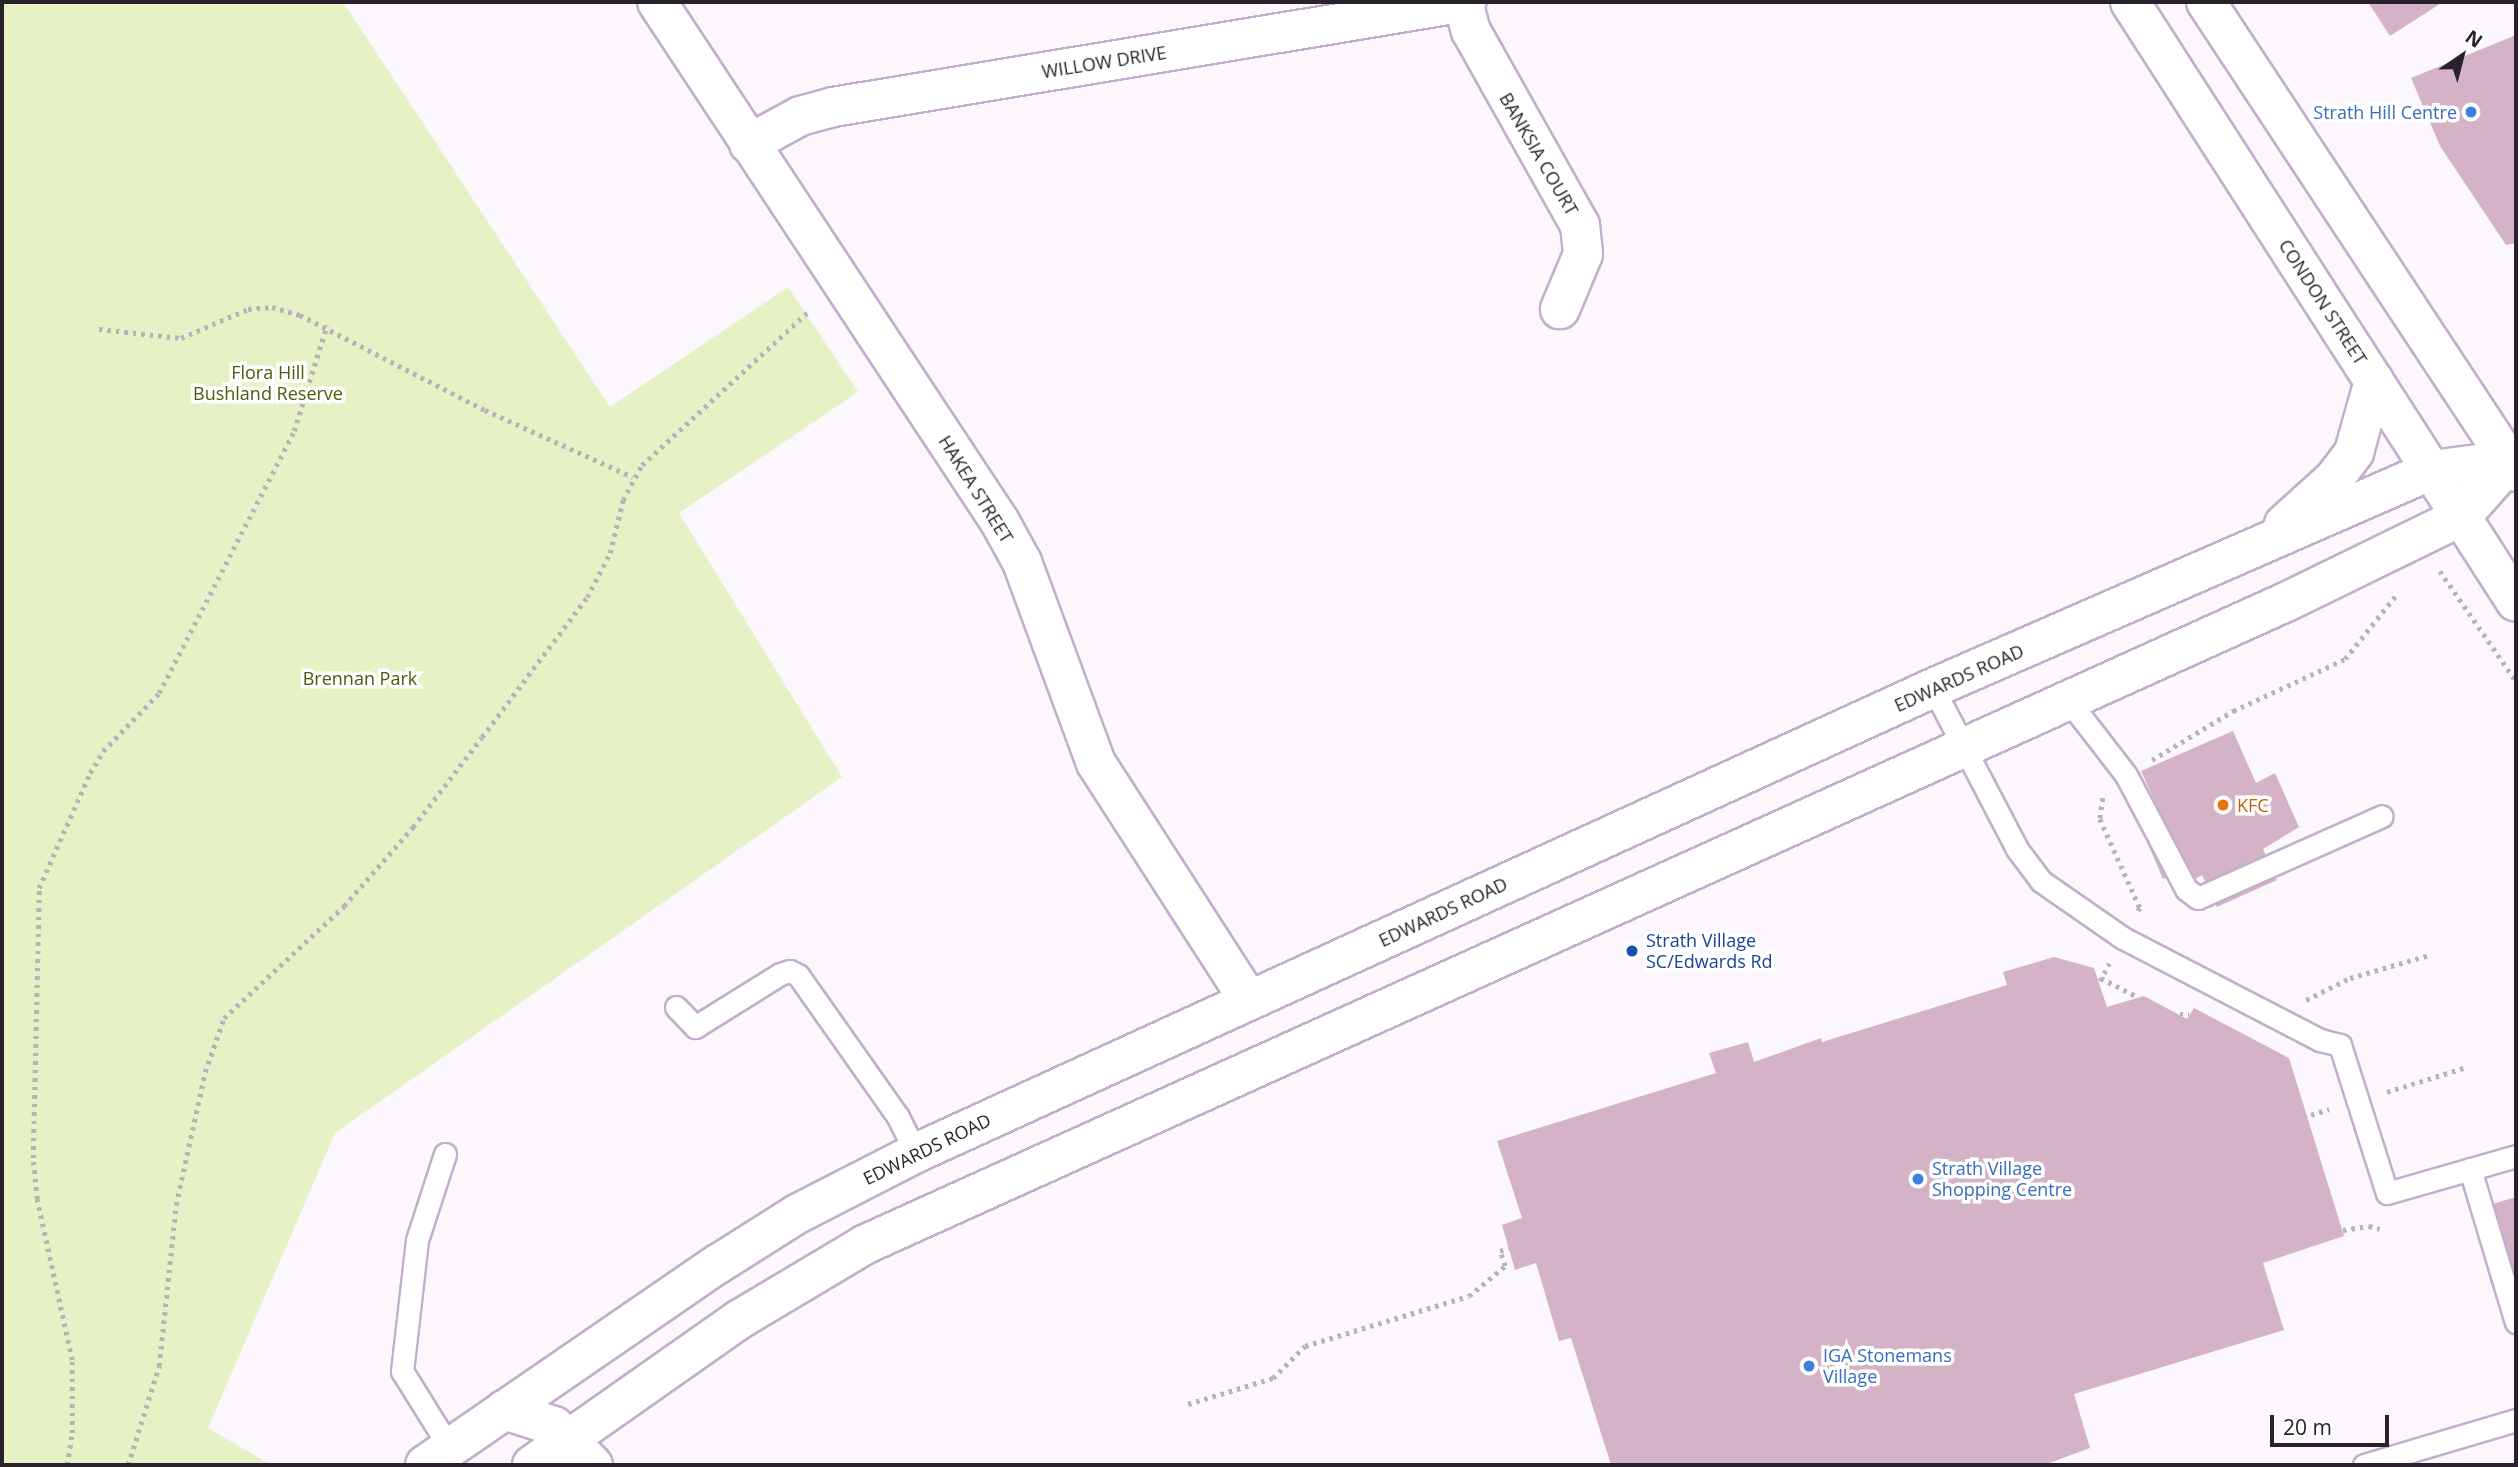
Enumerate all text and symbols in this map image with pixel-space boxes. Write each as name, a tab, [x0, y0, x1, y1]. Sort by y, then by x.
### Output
north arrow	[2427, 21, 2497, 91]
text: N	[2460, 24, 2488, 54]
street label: WILLOW DRIVE	[1040, 42, 1168, 82]
street label: BANKSIA COURT	[1495, 89, 1583, 219]
place label: Strath Hill Centre	[2313, 101, 2457, 123]
marker: Strath Hill Centre	[2463, 104, 2479, 120]
street label: CONDON STREET	[2274, 235, 2372, 369]
park label: Flora Hill Bushland Reserve	[193, 362, 343, 404]
street label: HAKEA STREET	[934, 431, 1018, 547]
street label: EDWARDS ROAD	[1891, 640, 2027, 716]
park label: Brennan Park	[303, 667, 417, 689]
place label: KFC	[2237, 794, 2269, 816]
marker: KFC	[2215, 797, 2231, 813]
street label: EDWARDS ROAD	[1375, 873, 1511, 951]
place label: Strath Village SC/Edwards Rd	[1646, 930, 1773, 972]
marker: Strath Village SC/Edwards Rd	[1624, 943, 1640, 959]
street label: EDWARDS ROAD	[860, 1109, 994, 1189]
place label: Strath Village Shopping Centre	[1932, 1158, 2072, 1200]
marker: Strath Village Shopping Centre	[1910, 1171, 1926, 1187]
place label: IGA Stonemans Village	[1823, 1345, 1952, 1388]
marker: IGA Stonemans Village	[1801, 1358, 1817, 1374]
scale bar	[2273, 1400, 2392, 1444]
text: 20 m	[2283, 1413, 2332, 1441]

